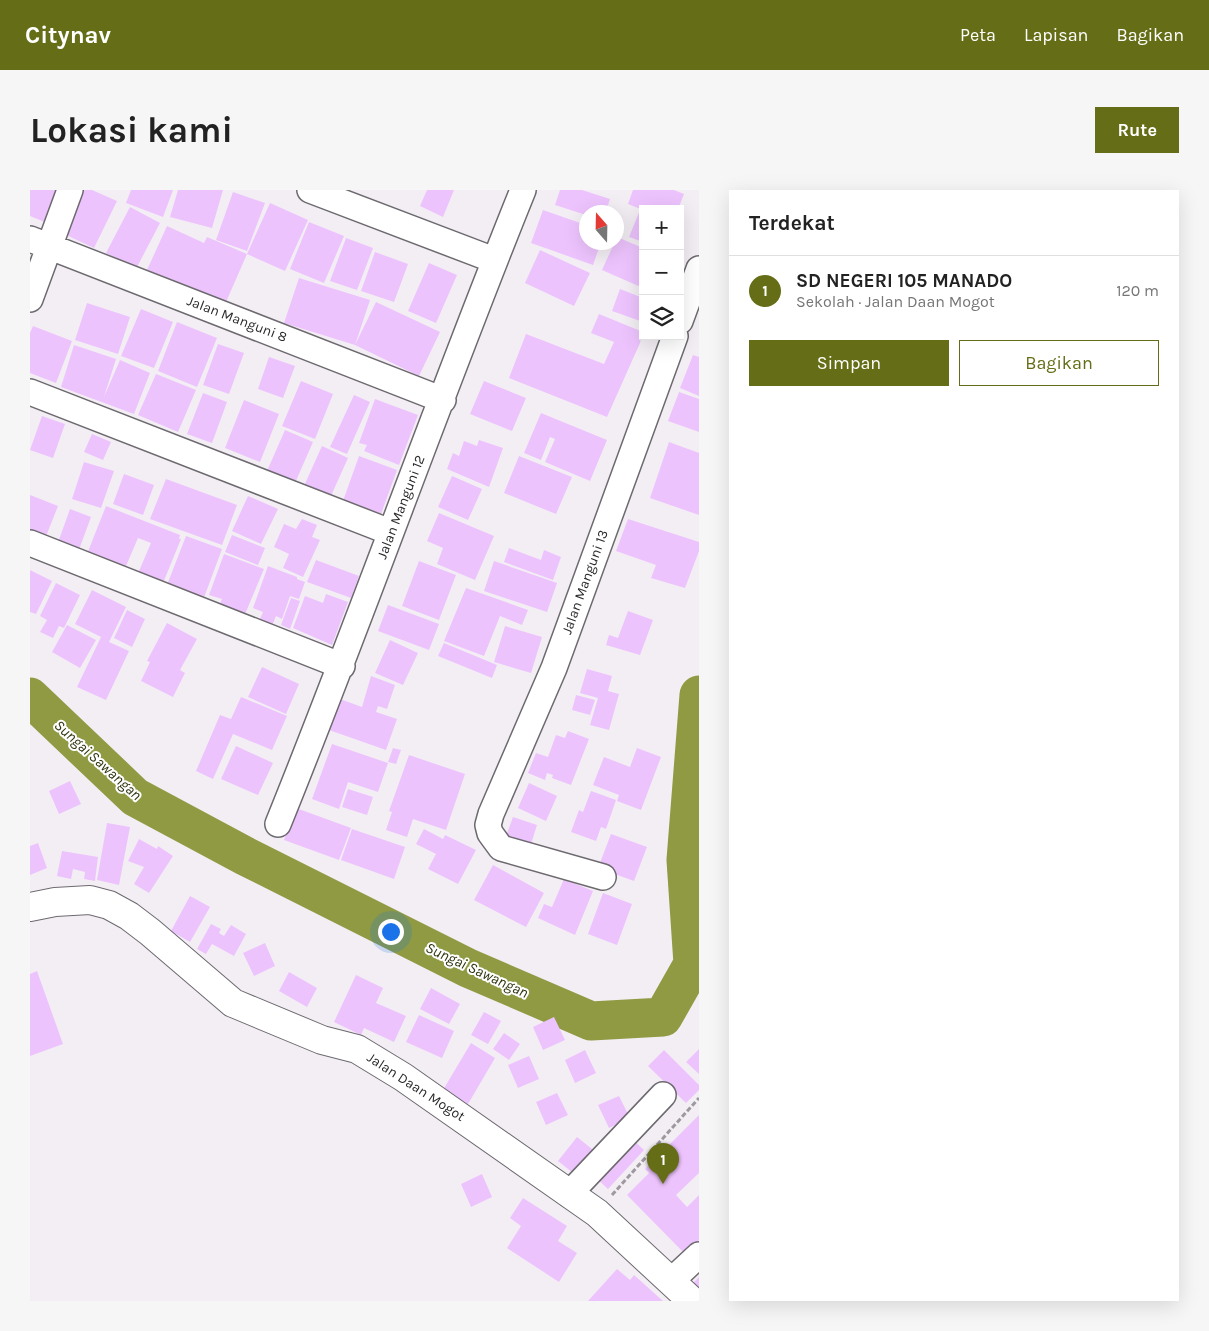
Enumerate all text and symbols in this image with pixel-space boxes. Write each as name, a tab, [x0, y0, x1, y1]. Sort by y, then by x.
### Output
text: Citynav	[25, 21, 111, 49]
text: Peta	[960, 24, 996, 46]
text: Lapisan	[1024, 24, 1088, 46]
text: Bagikan	[1116, 24, 1184, 46]
button: Rute	[1095, 107, 1179, 153]
text: Lokasi kami	[30, 110, 233, 151]
north arrow	[579, 205, 624, 250]
map controls	[639, 205, 684, 340]
button: +	[639, 205, 684, 250]
text: Terdekat	[749, 211, 835, 235]
button: −	[639, 250, 684, 295]
text: SD NEGERI 105 MANADO	[796, 270, 1012, 292]
text: 1	[762, 281, 768, 300]
text: 120 m	[1116, 281, 1159, 300]
street label: Jalan Manguni 8	[185, 292, 289, 346]
text: Sekolah · Jalan Daan Mogot	[796, 292, 995, 311]
button: layers	[639, 295, 684, 340]
button: Simpan	[749, 340, 949, 386]
button: Bagikan	[959, 340, 1159, 386]
street label: Jalan Manguni 12	[373, 453, 429, 561]
street label: Jalan Manguni 13	[558, 527, 612, 637]
water label: Sungai Sawangan	[51, 716, 145, 804]
your location	[378, 919, 404, 945]
water label: Sungai Sawangan	[423, 938, 531, 1002]
street label: Jalan Daan Mogot	[364, 1049, 468, 1125]
pin: 1	[647, 1143, 679, 1184]

